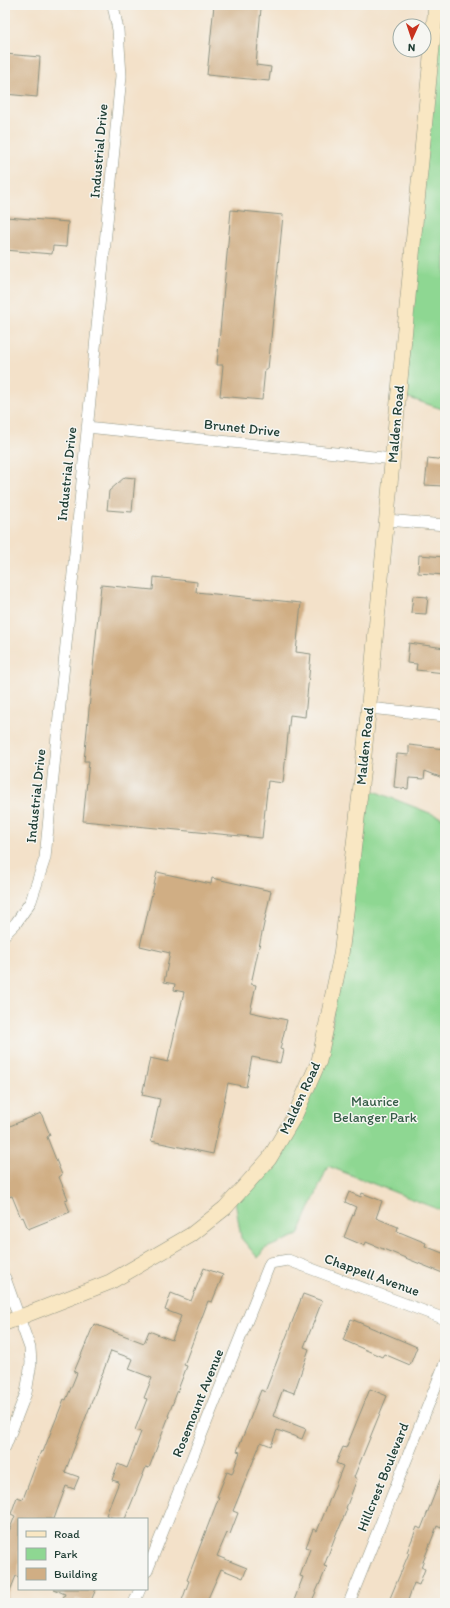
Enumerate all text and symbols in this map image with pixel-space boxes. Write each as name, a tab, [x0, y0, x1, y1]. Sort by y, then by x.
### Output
north arrow	[392, 18, 432, 58]
text: N	[407, 41, 416, 54]
street label: Industrial Drive	[86, 103, 112, 199]
street label: Malden Road	[384, 384, 408, 464]
street label: Brunet Drive	[203, 416, 281, 440]
street label: Industrial Drive	[54, 426, 80, 522]
street label: Malden Road	[352, 706, 378, 786]
street label: Industrial Drive	[23, 748, 49, 844]
street label: Malden Road	[276, 1059, 324, 1137]
park label: Maurice Belanger Park	[333, 1093, 418, 1126]
street label: Chappell Avenue	[322, 1250, 422, 1300]
street label: Rosemount Avenue	[169, 1346, 228, 1460]
street label: Hillcrest Boulevard	[353, 1420, 413, 1534]
legend	[18, 1518, 148, 1590]
text: Road	[54, 1527, 80, 1541]
text: Park	[54, 1547, 78, 1561]
text: Building	[54, 1567, 98, 1581]

